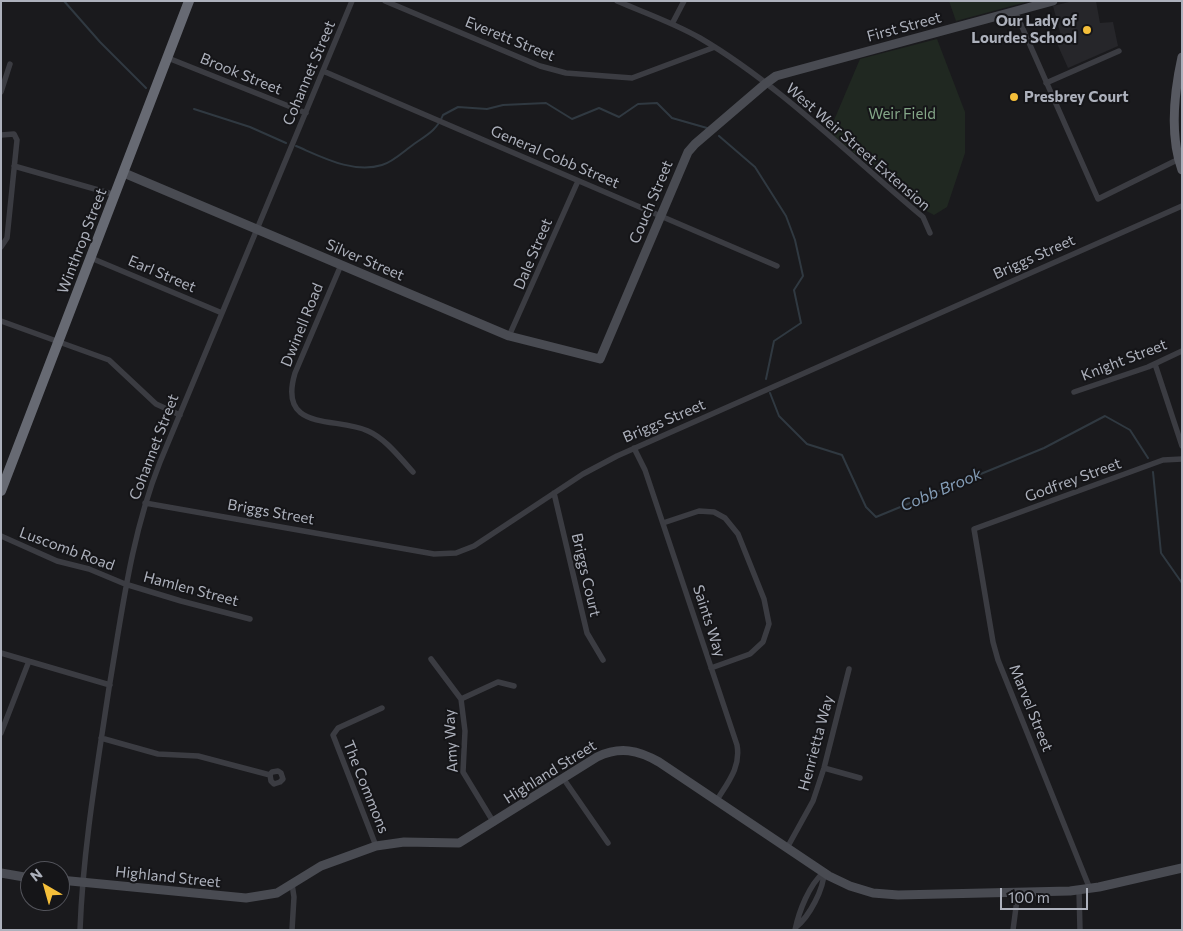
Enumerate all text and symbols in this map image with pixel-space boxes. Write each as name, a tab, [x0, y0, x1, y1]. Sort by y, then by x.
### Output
street label: First Street	[865, 8, 943, 46]
place label: Our Lady of Lourdes School	[971, 12, 1077, 47]
street label: Everett Street	[463, 13, 557, 65]
street label: Cohannet Street	[279, 18, 339, 128]
marker: Our Lady of Lourdes School	[1081, 24, 1093, 36]
street label: Brook Street	[197, 49, 285, 99]
street label: West Weir Street Extension	[782, 79, 934, 215]
place label: Presbrey Court	[1024, 88, 1129, 106]
marker: Presbrey Court	[1008, 91, 1020, 103]
park label: Weir Field	[868, 105, 936, 123]
street label: General Cobb Street	[488, 122, 622, 192]
street label: Couch Street	[625, 158, 677, 246]
street label: Winthrop Street	[54, 186, 110, 296]
street label: Dale Street	[510, 216, 556, 292]
street label: Briggs Street	[990, 231, 1078, 283]
street label: Silver Street	[323, 235, 407, 285]
street label: Earl Street	[125, 252, 199, 296]
street label: Dwinell Road	[277, 280, 327, 370]
street label: Knight Street	[1078, 335, 1170, 385]
street label: Cohannet Street	[126, 391, 182, 503]
street label: Briggs Street	[620, 396, 708, 446]
street label: Godfrey Street	[1022, 454, 1124, 506]
water label: Cobb Brook	[897, 464, 985, 516]
street label: Briggs Street	[226, 496, 316, 528]
street label: Luscomb Road	[17, 523, 117, 575]
street label: Briggs Court	[568, 531, 604, 619]
street label: Hamlen Street	[141, 568, 241, 610]
street label: Saints Way	[689, 583, 729, 659]
street label: Marvel Street	[1005, 662, 1057, 754]
street label: Henrietta Way	[795, 693, 837, 793]
street label: Amy Way	[440, 709, 462, 773]
street label: Highland Street	[500, 736, 600, 808]
street label: The Commons	[339, 738, 393, 836]
north arrow	[20, 861, 70, 911]
street label: Highland Street	[114, 863, 222, 891]
text: N	[27, 865, 45, 885]
scale bar	[1003, 878, 1090, 910]
text: 100 m	[1008, 888, 1050, 906]

